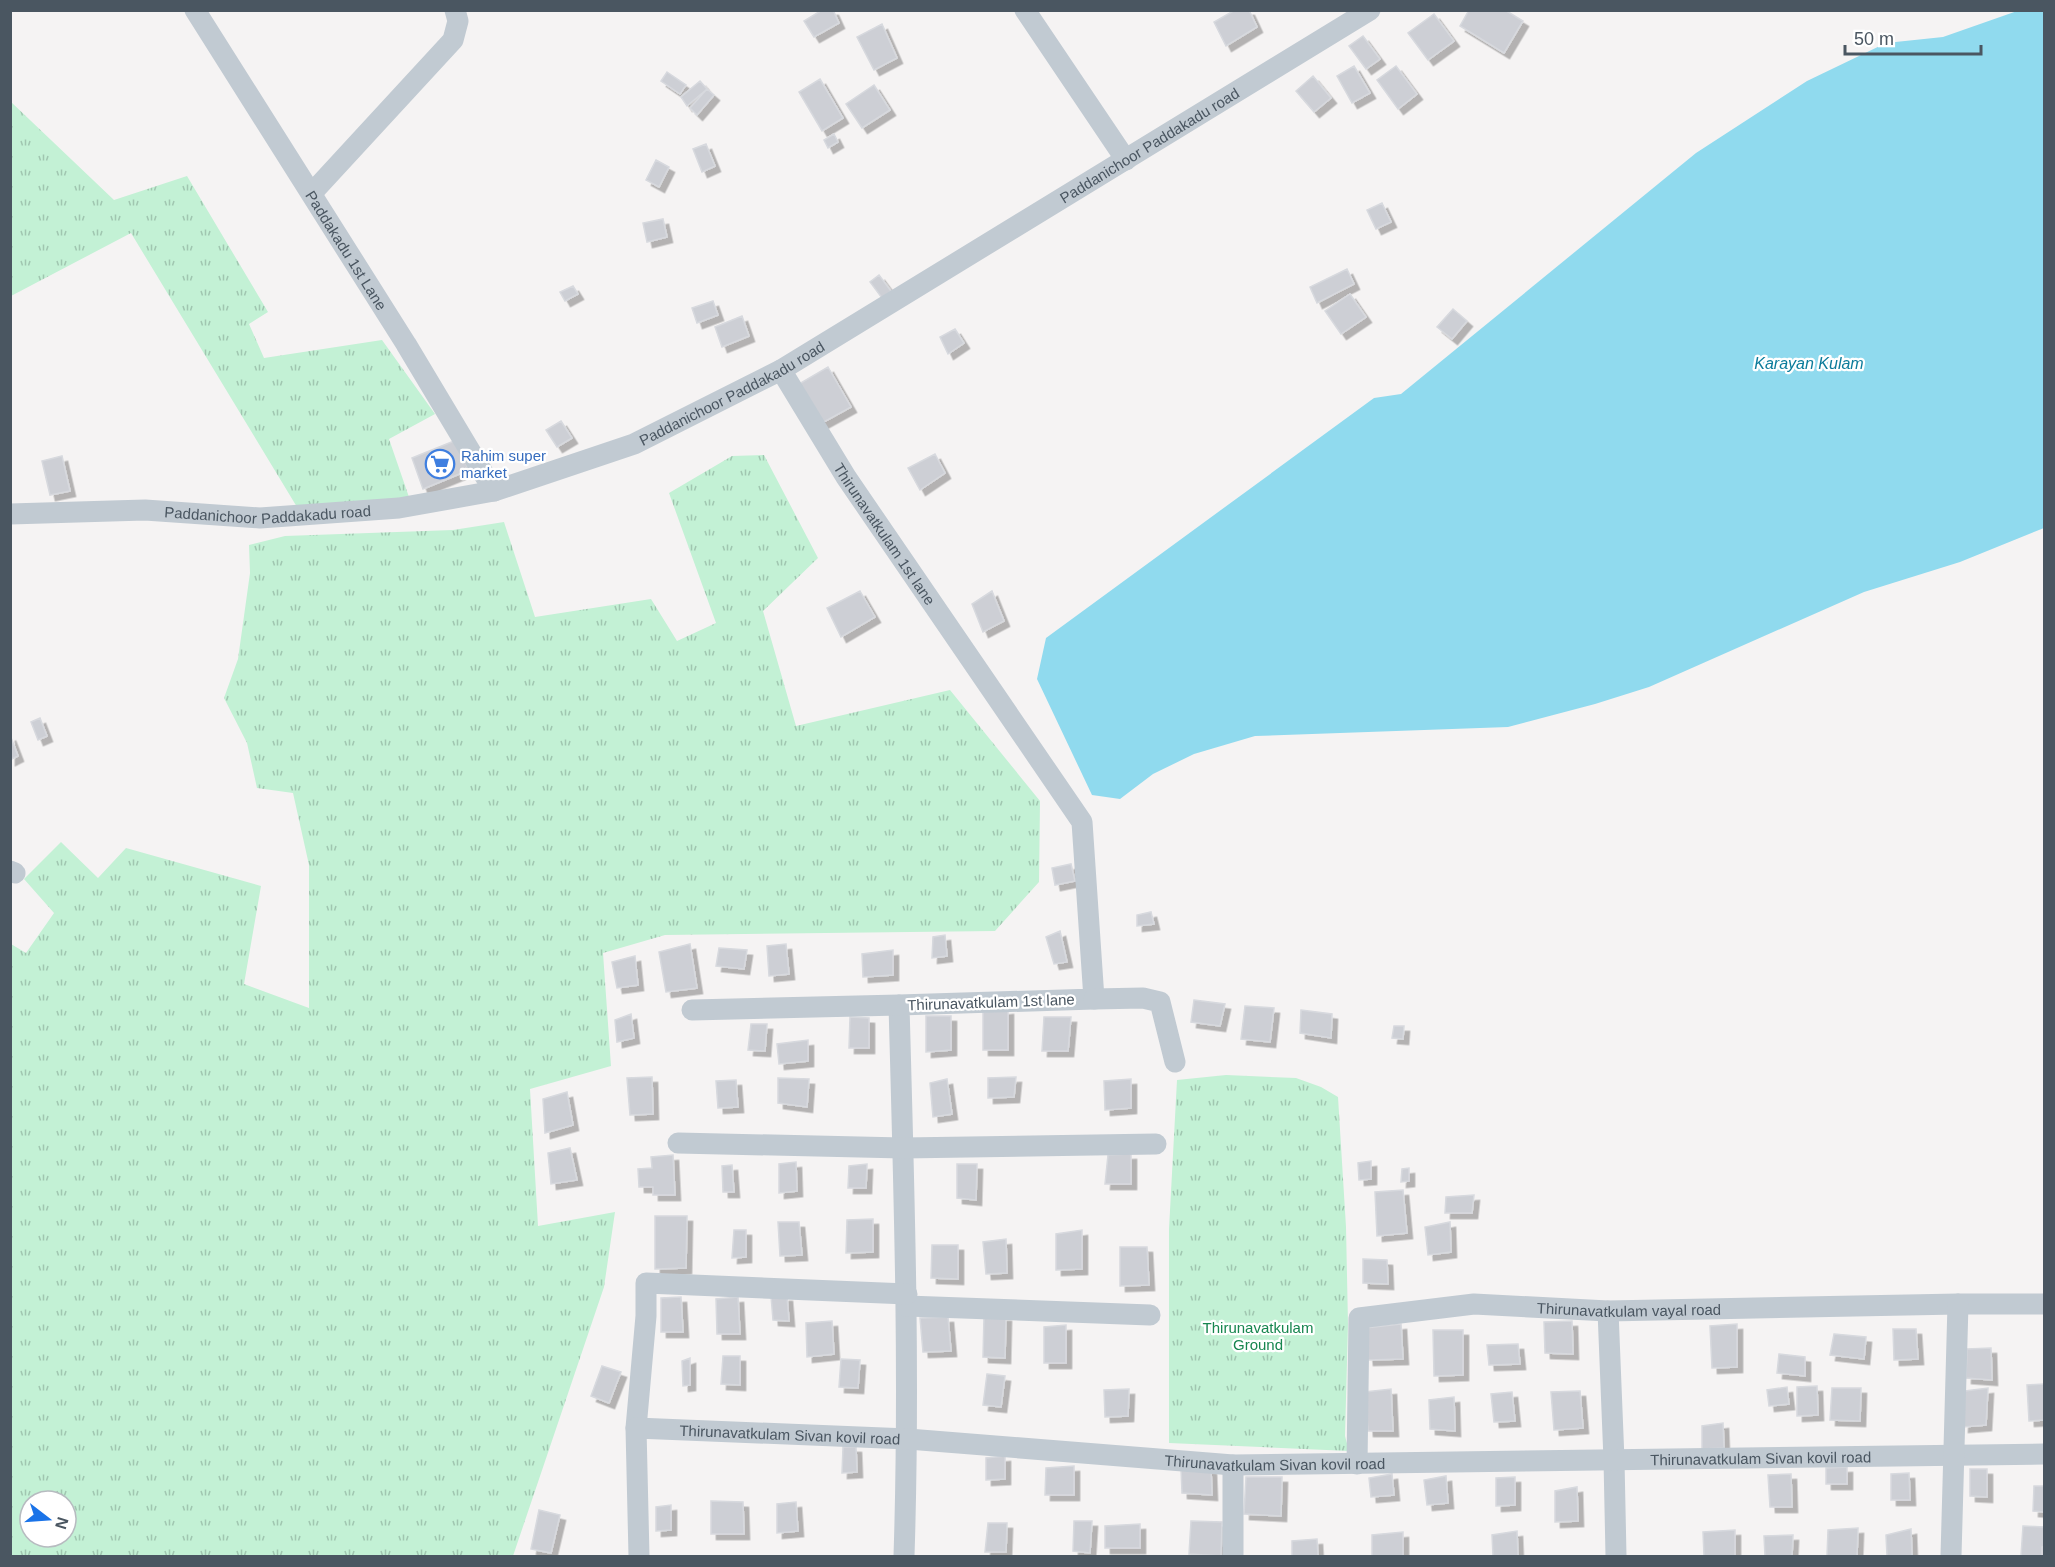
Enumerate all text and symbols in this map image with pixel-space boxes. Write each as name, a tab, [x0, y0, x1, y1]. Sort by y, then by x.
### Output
scale bar	[1845, 18, 1982, 56]
text: 50 m	[1854, 29, 1894, 49]
street label: Paddanichoor Paddakadu road	[1057, 84, 1242, 206]
street label: Paddakadu 1st Lane	[303, 187, 391, 313]
street label: Paddanichoor Paddakadu road	[636, 337, 827, 449]
water label: Karayan Kulam	[1754, 355, 1864, 372]
place label: Rahim super market	[461, 447, 546, 481]
supermarket icon: Rahim super market	[424, 448, 456, 480]
street label: Thirunavatkulam 1st lane	[831, 460, 939, 608]
street label: Paddanichoor Paddakadu road	[164, 502, 371, 527]
street label: Thirunavatkulam 1st lane	[907, 991, 1075, 1013]
street label: Thirunavatkulam vayal road	[1536, 1299, 1721, 1320]
park label: Thirunavatkulam Ground	[1203, 1319, 1313, 1353]
street label: Thirunavatkulam Sivan kovil road	[679, 1421, 901, 1447]
street label: Thirunavatkulam Sivan kovil road	[1650, 1448, 1871, 1468]
street label: Thirunavatkulam Sivan kovil road	[1164, 1451, 1385, 1474]
north arrow	[18, 1489, 78, 1549]
text: N	[52, 1515, 72, 1531]

